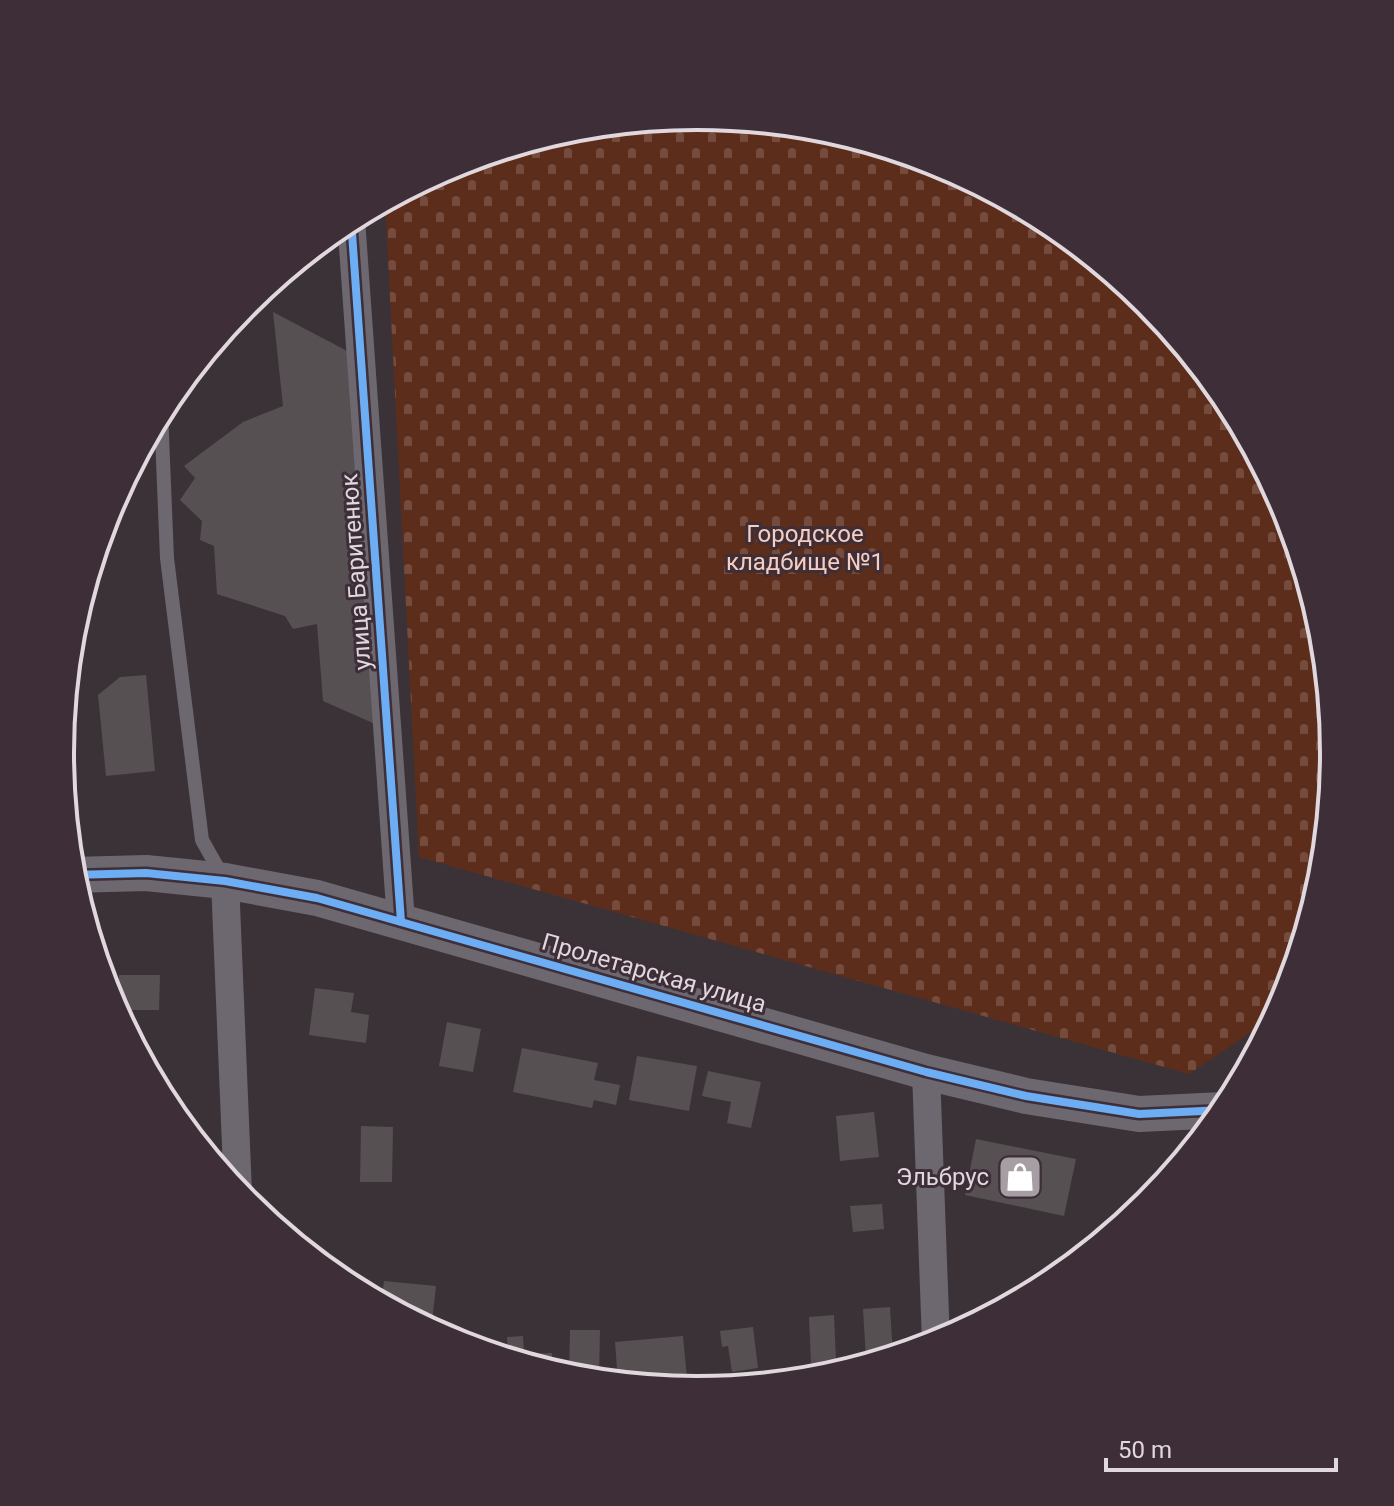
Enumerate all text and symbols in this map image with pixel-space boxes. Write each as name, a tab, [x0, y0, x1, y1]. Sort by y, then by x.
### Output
street label: улица Баритенюк	[335, 473, 377, 671]
park label: Городское кладбище №1	[726, 520, 884, 576]
street label: Пролетарская улица	[539, 928, 769, 1018]
shop icon: Эльбрус	[996, 1153, 1044, 1201]
place label: Эльбрус	[896, 1163, 989, 1191]
scale bar	[1106, 1422, 1336, 1472]
text: 50 m	[1118, 1436, 1172, 1464]

